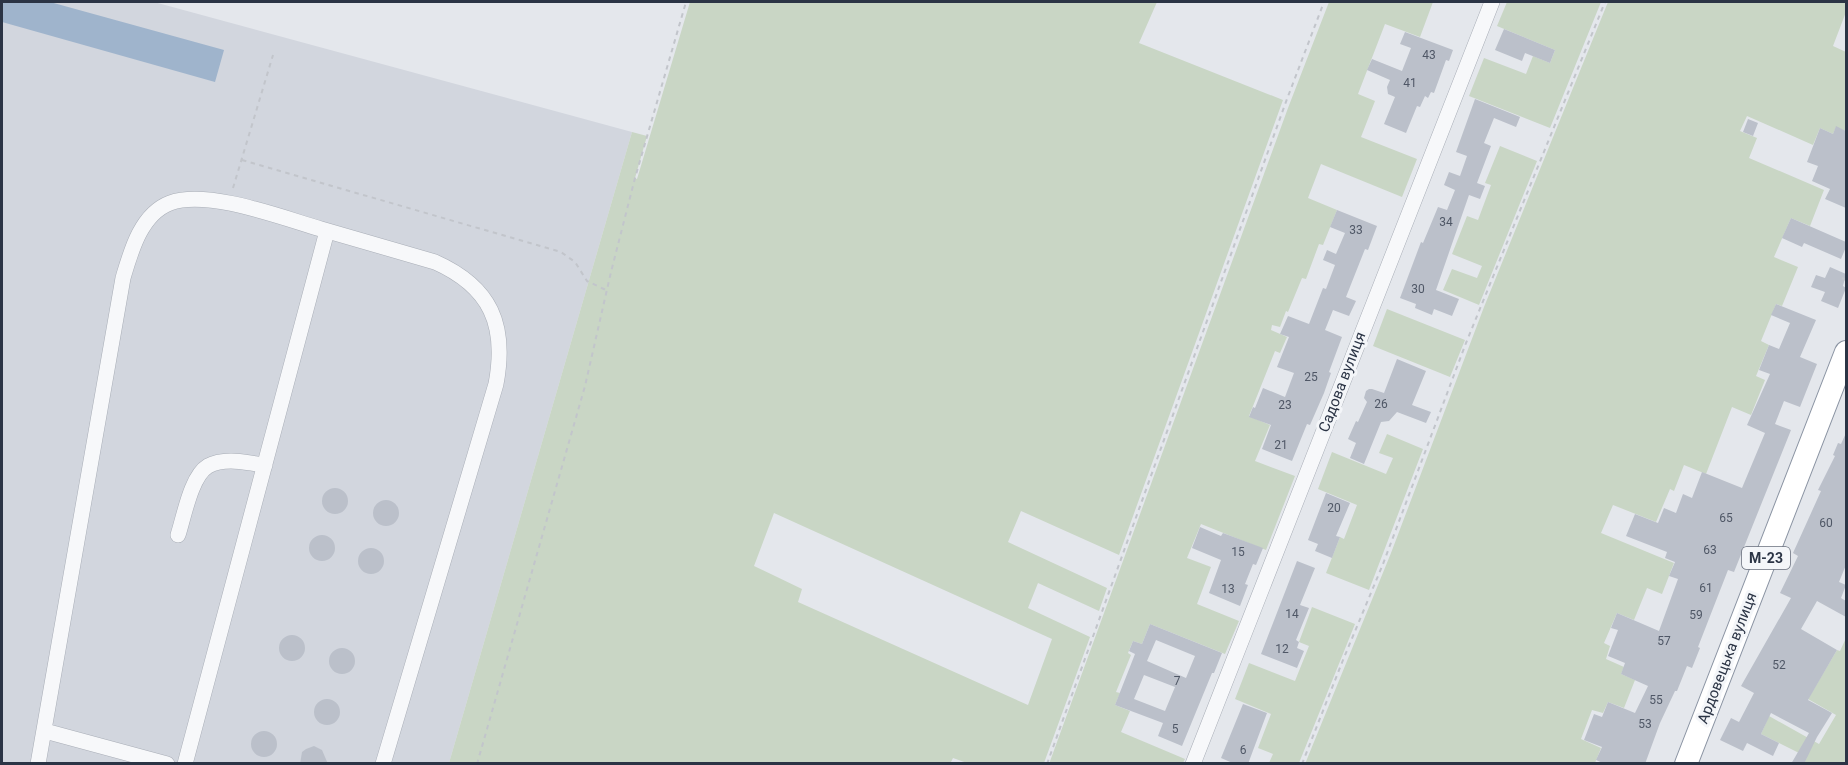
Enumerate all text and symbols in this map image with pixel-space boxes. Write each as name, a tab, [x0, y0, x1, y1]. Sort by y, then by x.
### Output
house number: 43	[1422, 48, 1436, 62]
house number: 41	[1403, 76, 1417, 90]
house number: 34	[1439, 215, 1453, 229]
house number: 33	[1349, 223, 1363, 237]
house number: 30	[1411, 282, 1425, 296]
street label: Садова вулиця	[1315, 329, 1369, 435]
house number: 25	[1304, 370, 1318, 384]
house number: 26	[1374, 397, 1388, 411]
house number: 23	[1278, 398, 1292, 412]
house number: 21	[1274, 438, 1288, 452]
house number: 20	[1327, 501, 1341, 515]
house number: 65	[1719, 511, 1733, 525]
house number: 60	[1819, 516, 1833, 530]
house number: 63	[1703, 543, 1717, 557]
house number: 15	[1231, 545, 1245, 559]
road number: М-23	[1742, 547, 1790, 569]
house number: 61	[1699, 581, 1713, 595]
house number: 13	[1221, 582, 1235, 596]
street label: Ардовецька вулиця	[1694, 590, 1760, 726]
house number: 14	[1285, 607, 1299, 621]
house number: 59	[1689, 608, 1703, 622]
house number: 57	[1657, 634, 1671, 648]
house number: 12	[1275, 642, 1289, 656]
house number: 52	[1772, 658, 1786, 672]
house number: 7	[1174, 674, 1181, 688]
house number: 55	[1649, 693, 1663, 707]
house number: 53	[1638, 717, 1652, 731]
house number: 5	[1172, 722, 1179, 736]
house number: 6	[1240, 743, 1247, 757]

